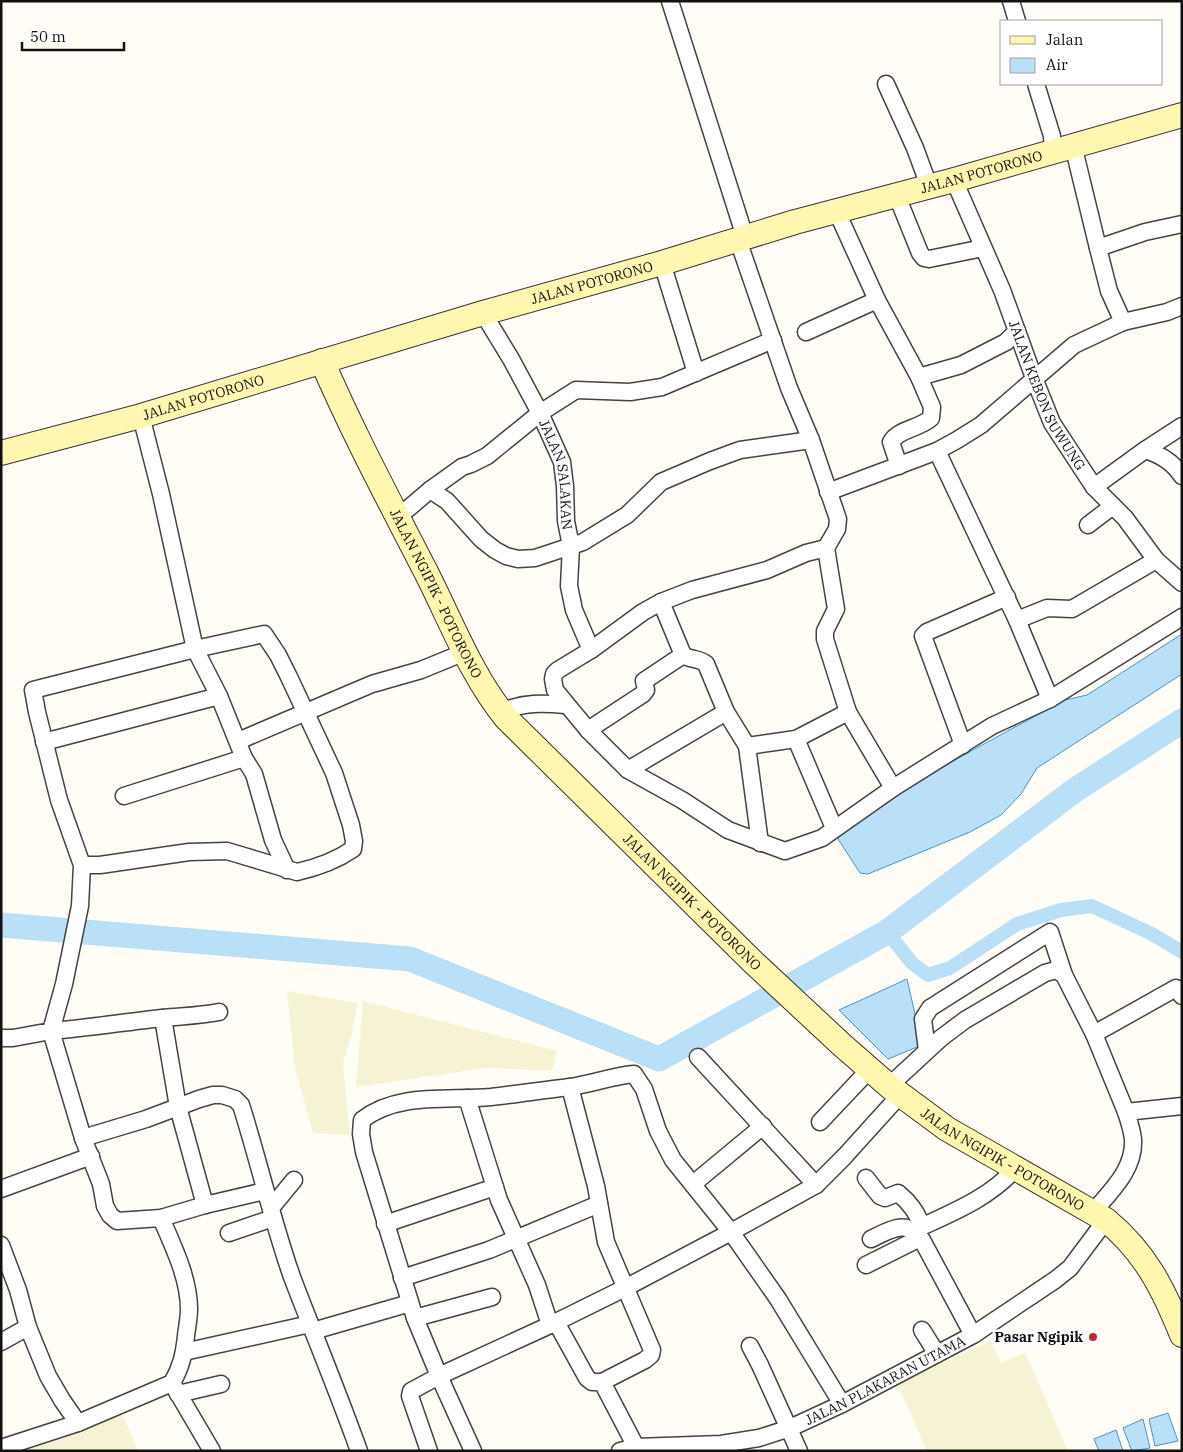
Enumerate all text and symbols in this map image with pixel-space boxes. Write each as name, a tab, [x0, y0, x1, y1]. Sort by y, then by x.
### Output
scale bar	[22, 20, 125, 52]
legend	[1000, 20, 1163, 85]
text: 50 m	[30, 27, 66, 46]
text: Jalan	[1046, 30, 1084, 49]
text: Air	[1046, 55, 1068, 74]
street label: JALAN POTORONO	[918, 146, 1044, 197]
street label: JALAN POTORONO	[529, 257, 655, 308]
street label: JALAN KEBON SUWUNG	[1005, 318, 1090, 474]
street label: JALAN POTORONO	[141, 370, 266, 424]
street label: JALAN SALAKAN	[535, 416, 577, 532]
street label: JALAN NGIPIK - POTORONO	[386, 506, 486, 682]
street label: JALAN NGIPIK - POTORONO	[619, 830, 765, 974]
street label: JALAN NGIPIK - POTORONO	[917, 1104, 1088, 1215]
place label: Pasar Ngipik	[994, 1328, 1083, 1346]
marker: Pasar Ngipik	[1087, 1331, 1099, 1343]
street label: JALAN PLAKARAN UTAMA	[802, 1332, 969, 1429]

